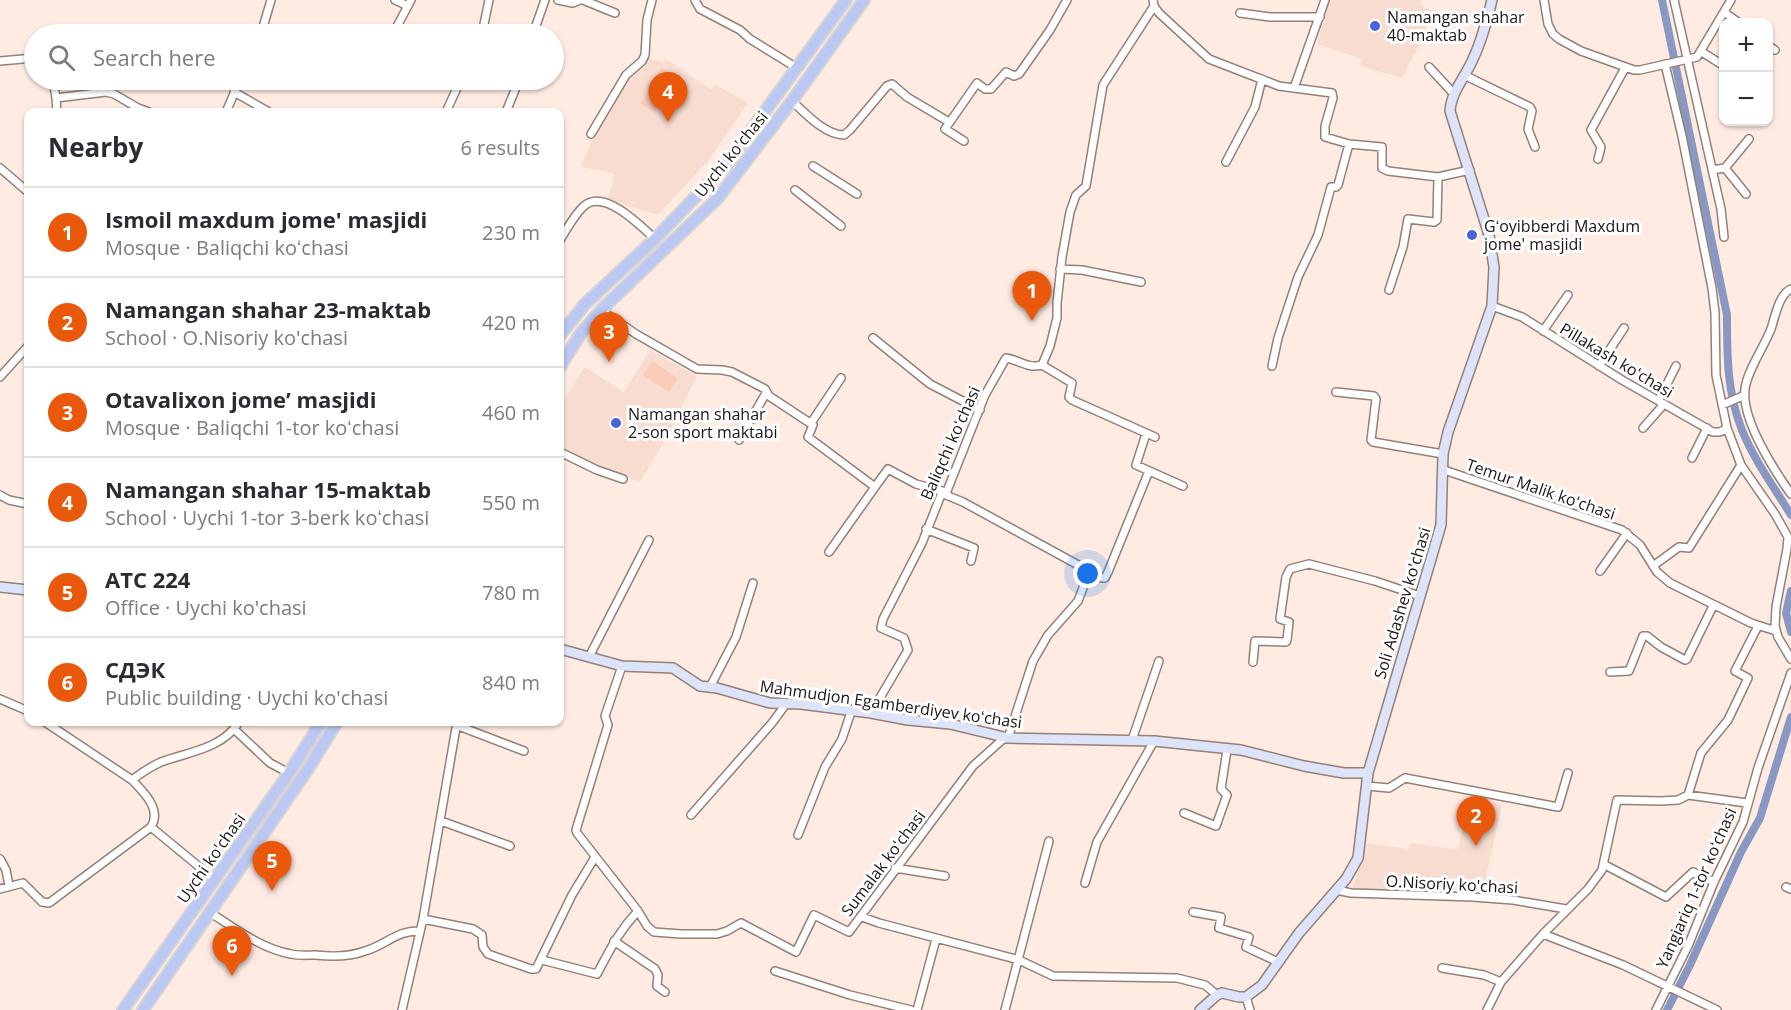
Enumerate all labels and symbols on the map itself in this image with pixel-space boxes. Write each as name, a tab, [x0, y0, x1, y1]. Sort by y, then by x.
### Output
place label: Namangan shahar 40-maktab	[1387, 6, 1525, 46]
marker: Namangan shahar 40-maktab	[1368, 19, 1382, 33]
pin: 4	[648, 72, 688, 122]
street label: Uychi ko'chasi	[689, 106, 773, 202]
place label: Gʻoyibberdi Maxdum jome' masjidi	[1483, 215, 1640, 255]
marker: Gʻoyibberdi Maxdum jome' masjidi	[1465, 228, 1479, 242]
pin: 1	[1012, 272, 1052, 321]
pin: 3	[590, 312, 628, 362]
street label: Pillakash koʻchasi	[1556, 317, 1678, 403]
street label: Baliqchi koʻchasi	[915, 383, 985, 503]
place label: Namangan shahar 2-son sport maktabi	[628, 403, 777, 443]
marker: Namangan shahar 2-son sport maktabi	[609, 416, 623, 430]
street label: Temur Malik koʻchasi	[1463, 453, 1619, 525]
street label: Soli Adashev ko'chasi	[1368, 524, 1436, 682]
your location	[1073, 559, 1102, 588]
street label: Mahmudjon Egamberdiyev koʻchasi	[759, 675, 1023, 733]
pin: 2	[1456, 796, 1496, 846]
street label: Yangiariq 1-tor koʻchasi	[1651, 804, 1741, 972]
street label: Sumalak koʻchasi	[836, 806, 930, 920]
street label: Uychi ko'chasi	[172, 809, 250, 907]
pin: 5	[252, 842, 292, 891]
street label: O.Nisoriy ko'chasi	[1385, 870, 1519, 898]
pin: 6	[212, 926, 252, 976]

